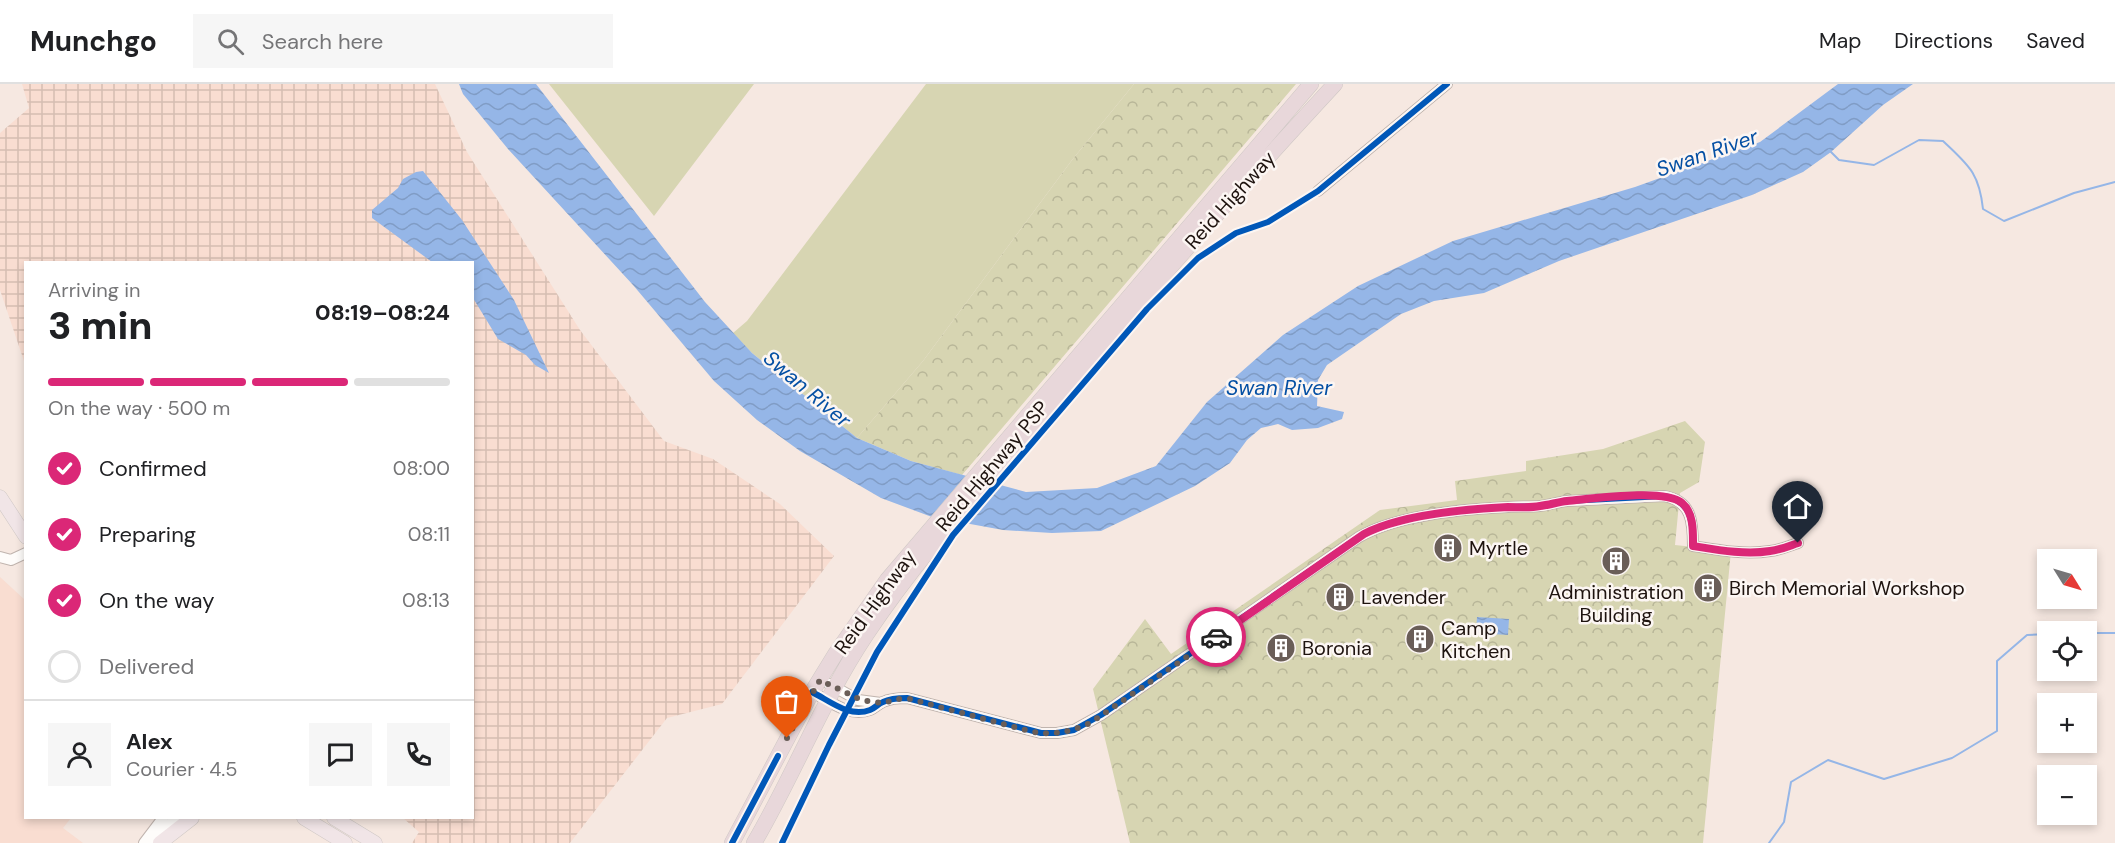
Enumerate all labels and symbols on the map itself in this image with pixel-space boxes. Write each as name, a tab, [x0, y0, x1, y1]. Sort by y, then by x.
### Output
water label: Swan River	[1652, 122, 1763, 184]
street label: Reid Highway	[1179, 146, 1281, 254]
water label: Swan River	[757, 344, 858, 435]
water label: Swan River	[1226, 374, 1333, 402]
street label: Reid Highway PSP	[930, 395, 1054, 537]
pin	[1772, 481, 1823, 543]
building icon: Myrtle	[1432, 532, 1464, 564]
place label: Myrtle	[1469, 535, 1528, 561]
street label: Reid Highway	[828, 545, 922, 659]
building icon: Administration Building	[1600, 545, 1632, 577]
north arrow	[2037, 549, 2097, 609]
building icon: Birch Memorial Workshop	[1692, 572, 1724, 604]
place label: Birch Memorial Workshop	[1729, 575, 1965, 601]
place label: Administration Building	[1548, 579, 1684, 628]
building icon: Lavender	[1324, 581, 1356, 613]
place label: Lavender	[1361, 584, 1446, 610]
courier	[1186, 607, 1246, 667]
place label: Camp Kitchen	[1441, 615, 1511, 664]
building icon: Camp Kitchen	[1404, 623, 1436, 655]
building icon: Boronia	[1265, 632, 1297, 664]
place label: Boronia	[1302, 635, 1372, 661]
pin	[761, 676, 812, 738]

